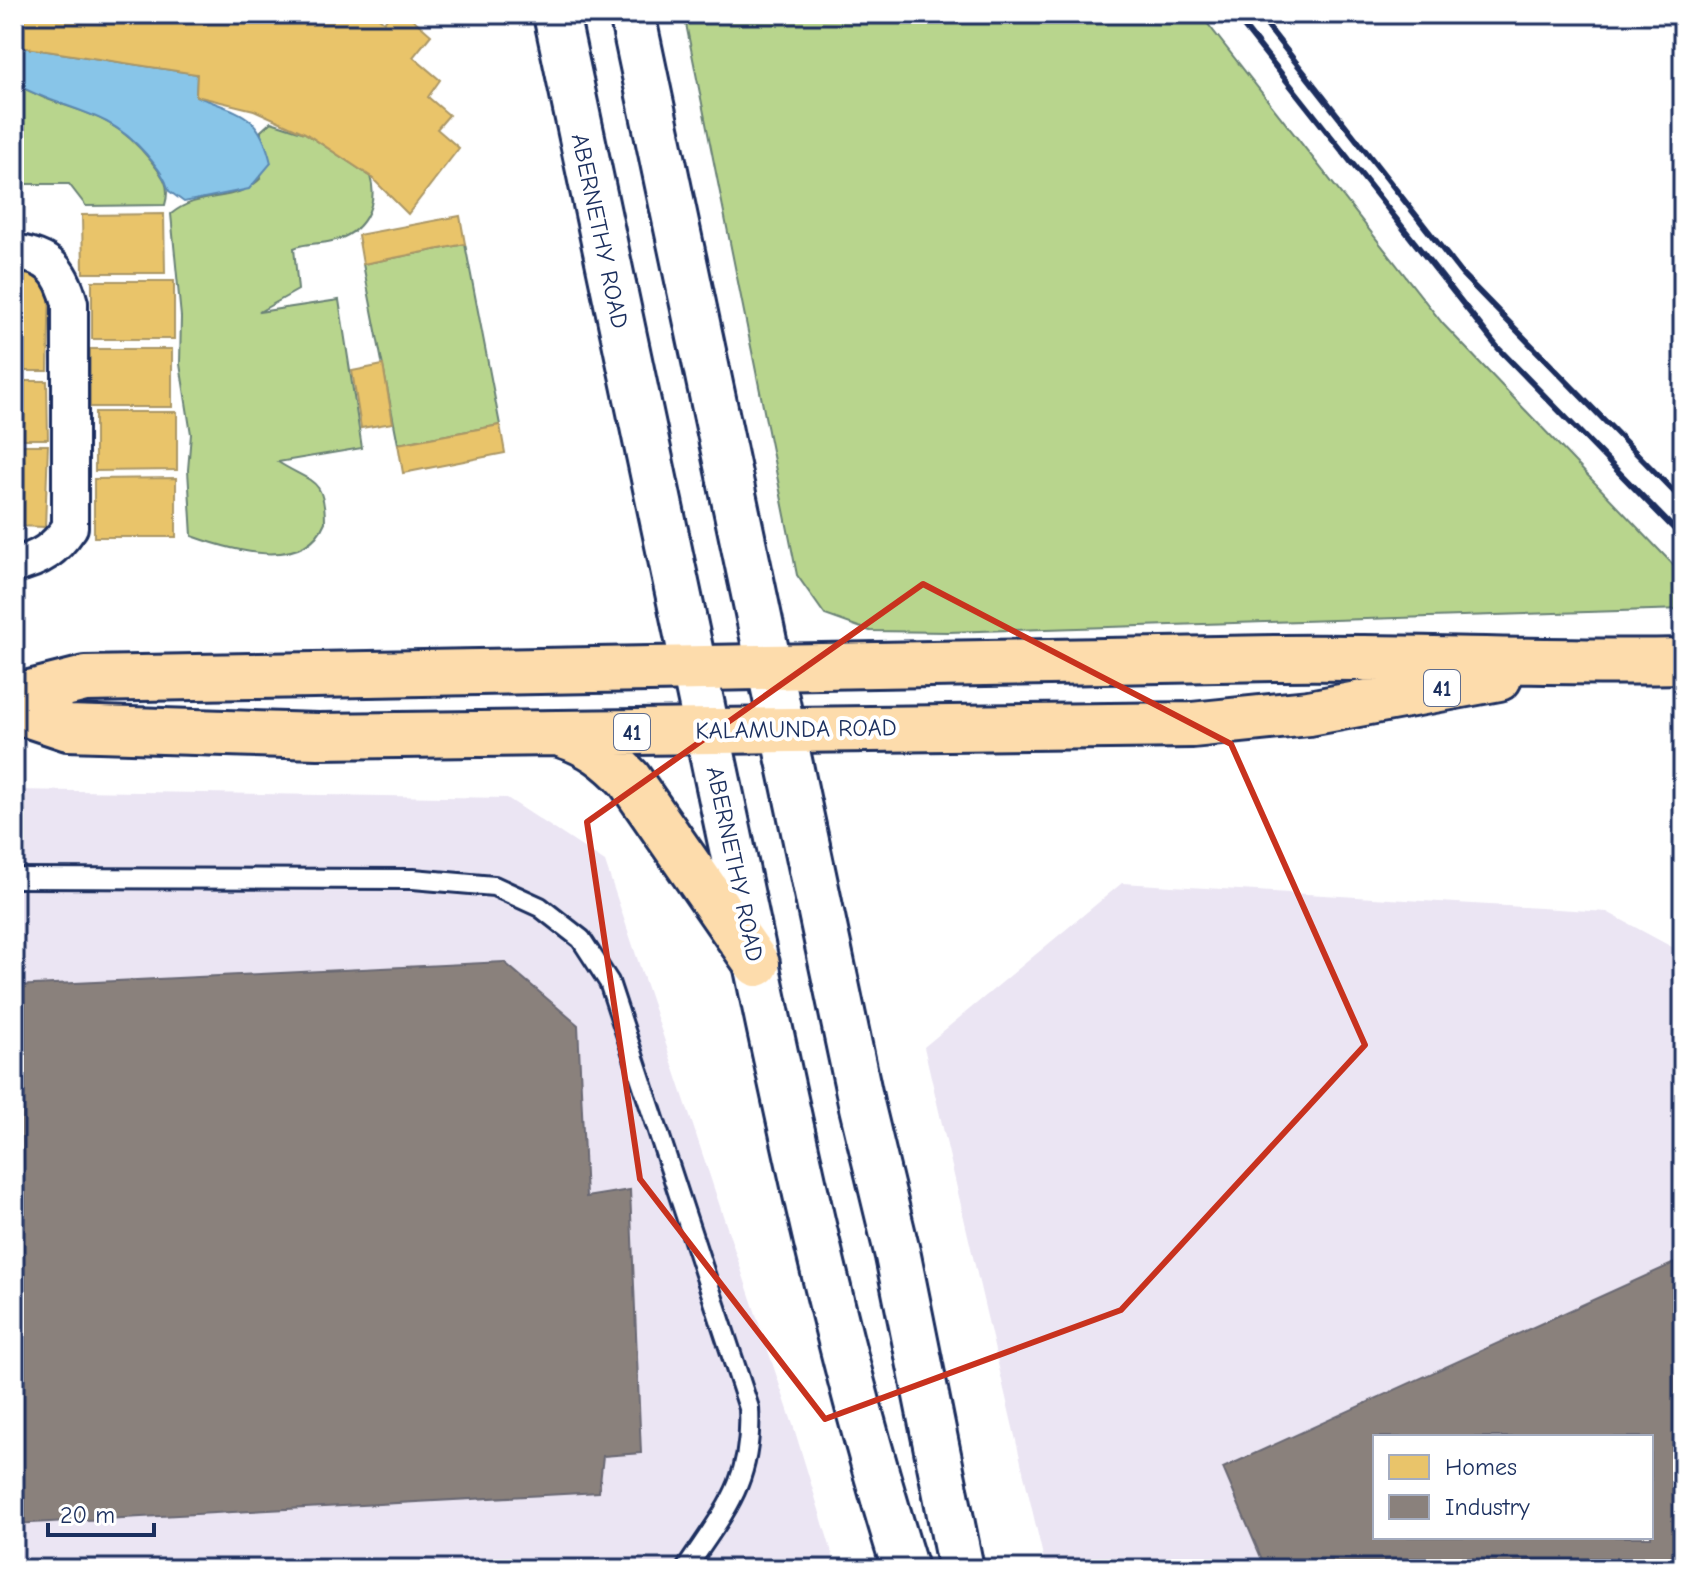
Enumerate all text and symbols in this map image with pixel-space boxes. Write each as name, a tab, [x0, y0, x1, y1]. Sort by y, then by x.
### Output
street label: ABERNETHY ROAD	[566, 131, 634, 331]
road number: 41	[1424, 670, 1460, 706]
street label: KALAMUNDA ROAD	[695, 713, 897, 745]
road number: 41	[614, 714, 650, 750]
street label: ABERNETHY ROAD	[701, 764, 769, 964]
legend	[1373, 1435, 1653, 1539]
text: Homes	[1445, 1453, 1517, 1481]
scale bar	[48, 1487, 154, 1537]
text: Industry	[1445, 1493, 1530, 1521]
text: 20 m	[60, 1501, 115, 1529]

